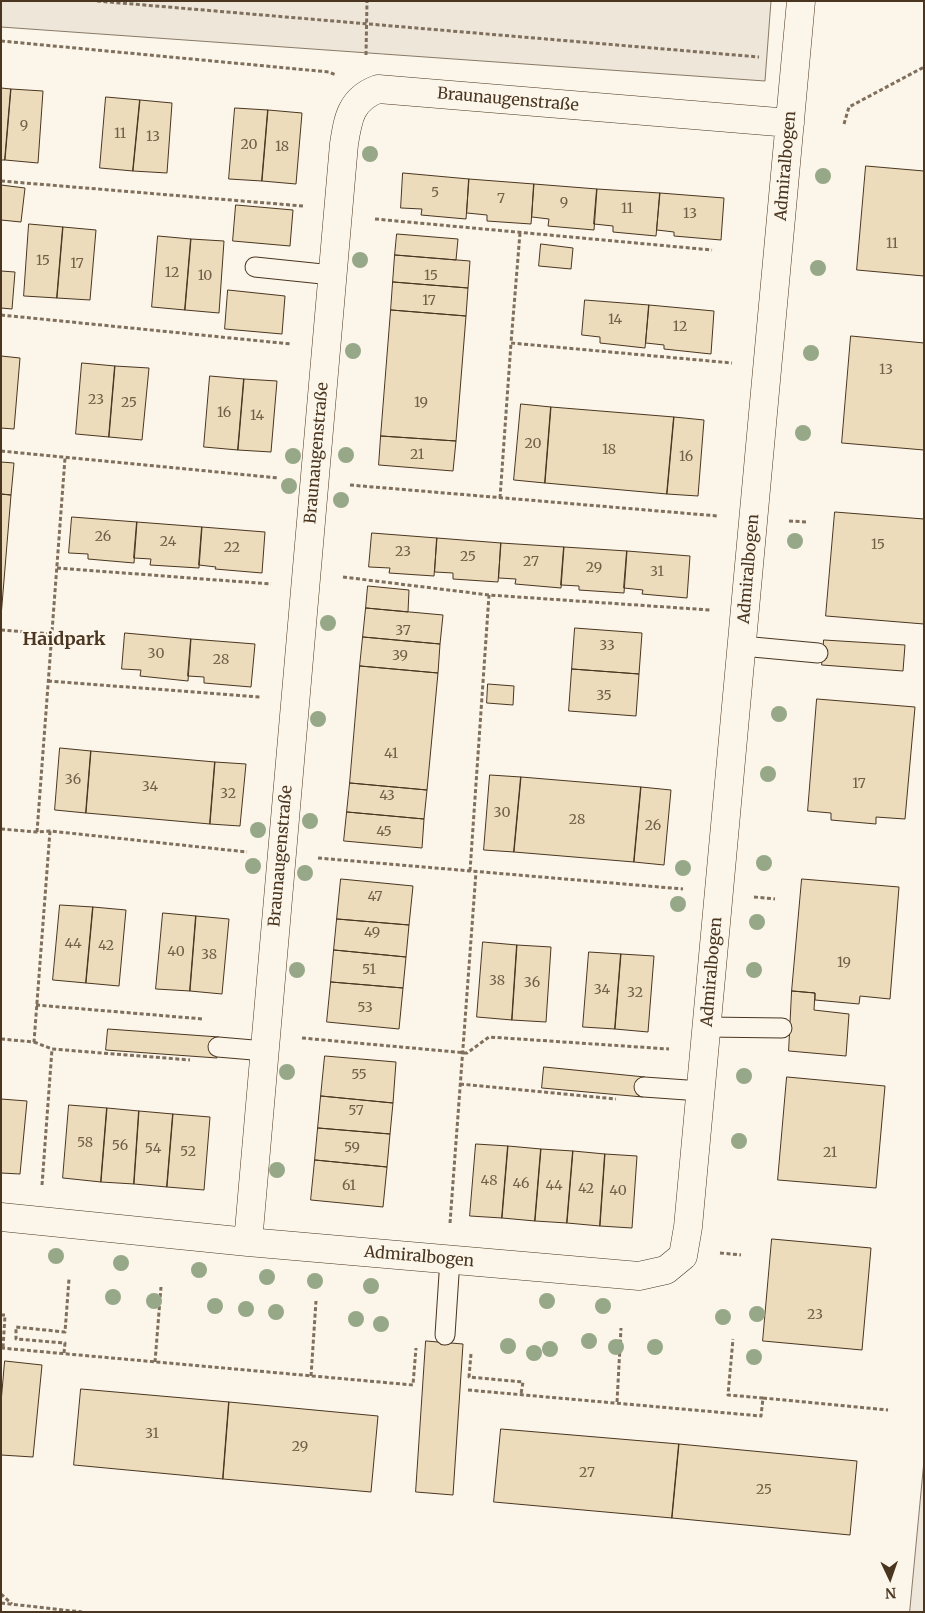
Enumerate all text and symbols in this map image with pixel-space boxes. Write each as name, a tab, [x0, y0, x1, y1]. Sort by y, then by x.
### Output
street label: Braunaugenstraße	[436, 84, 580, 116]
street label: Admiralbogen	[772, 110, 800, 222]
house number: 9	[20, 118, 28, 134]
house number: 11	[114, 126, 126, 142]
house number: 13	[146, 129, 160, 145]
house number: 20	[240, 137, 258, 153]
house number: 18	[275, 139, 289, 155]
house number: 5	[431, 185, 439, 201]
house number: 7	[497, 191, 505, 207]
house number: 9	[560, 195, 568, 211]
house number: 11	[621, 201, 633, 217]
house number: 13	[683, 206, 697, 222]
house number: 11	[886, 236, 898, 252]
house number: 15	[36, 253, 50, 269]
house number: 17	[70, 256, 84, 272]
house number: 12	[165, 265, 179, 281]
house number: 10	[198, 268, 212, 284]
house number: 15	[424, 268, 438, 284]
house number: 17	[422, 293, 436, 309]
house number: 14	[608, 312, 622, 328]
house number: 12	[673, 319, 687, 335]
house number: 13	[879, 362, 893, 378]
street label: Braunaugenstraße	[301, 381, 333, 525]
house number: 23	[88, 392, 104, 408]
house number: 25	[121, 395, 137, 411]
house number: 19	[414, 395, 428, 411]
house number: 16	[217, 405, 231, 421]
house number: 14	[250, 408, 264, 424]
house number: 20	[524, 436, 542, 452]
house number: 18	[602, 442, 616, 458]
house number: 21	[410, 447, 424, 463]
house number: 16	[679, 449, 693, 465]
street label: Admiralbogen	[735, 513, 763, 625]
house number: 26	[95, 529, 111, 545]
house number: 24	[160, 534, 176, 550]
house number: 15	[871, 537, 885, 553]
house number: 22	[224, 540, 240, 556]
house number: 23	[395, 544, 411, 560]
house number: 25	[460, 549, 476, 565]
house number: 27	[523, 554, 539, 570]
house number: 29	[586, 560, 602, 576]
house number: 31	[650, 564, 664, 580]
house number: 37	[395, 623, 411, 639]
district label: Haidpark	[23, 629, 105, 651]
house number: 33	[599, 638, 615, 654]
house number: 30	[148, 646, 164, 662]
house number: 39	[392, 648, 408, 664]
house number: 28	[213, 652, 229, 668]
house number: 35	[596, 688, 612, 704]
house number: 41	[384, 746, 398, 762]
house number: 36	[65, 772, 81, 788]
house number: 17	[852, 776, 866, 792]
house number: 34	[142, 779, 158, 795]
street label: Braunaugenstraße	[265, 784, 297, 928]
house number: 32	[220, 786, 236, 802]
house number: 43	[379, 788, 395, 804]
house number: 30	[494, 805, 510, 821]
house number: 28	[569, 812, 585, 828]
house number: 26	[645, 818, 661, 834]
house number: 45	[376, 824, 392, 840]
house number: 47	[367, 889, 383, 905]
street label: Admiralbogen	[698, 916, 726, 1028]
house number: 49	[364, 925, 380, 941]
house number: 44	[64, 936, 82, 952]
house number: 42	[98, 938, 114, 954]
house number: 40	[167, 944, 185, 960]
house number: 38	[201, 947, 217, 963]
house number: 19	[837, 955, 851, 971]
house number: 51	[362, 962, 376, 978]
house number: 38	[489, 973, 505, 989]
house number: 36	[524, 975, 540, 991]
house number: 34	[594, 982, 610, 998]
house number: 32	[627, 985, 643, 1001]
house number: 53	[357, 1000, 373, 1016]
house number: 55	[351, 1067, 367, 1083]
house number: 57	[348, 1103, 364, 1119]
house number: 58	[77, 1135, 93, 1151]
house number: 56	[112, 1138, 128, 1154]
house number: 59	[344, 1140, 360, 1156]
house number: 54	[145, 1141, 161, 1157]
house number: 52	[180, 1144, 196, 1160]
house number: 21	[823, 1145, 837, 1161]
house number: 48	[481, 1173, 497, 1189]
house number: 46	[513, 1176, 529, 1192]
house number: 61	[342, 1178, 356, 1194]
house number: 44	[545, 1178, 563, 1194]
house number: 42	[578, 1181, 594, 1197]
house number: 40	[609, 1183, 627, 1199]
street label: Admiralbogen	[363, 1243, 475, 1271]
house number: 23	[807, 1307, 823, 1323]
house number: 31	[145, 1426, 159, 1442]
house number: 29	[292, 1439, 308, 1455]
house number: 27	[579, 1465, 595, 1481]
house number: 25	[756, 1482, 772, 1498]
north arrow	[865, 1553, 915, 1603]
text: N	[885, 1584, 897, 1602]

